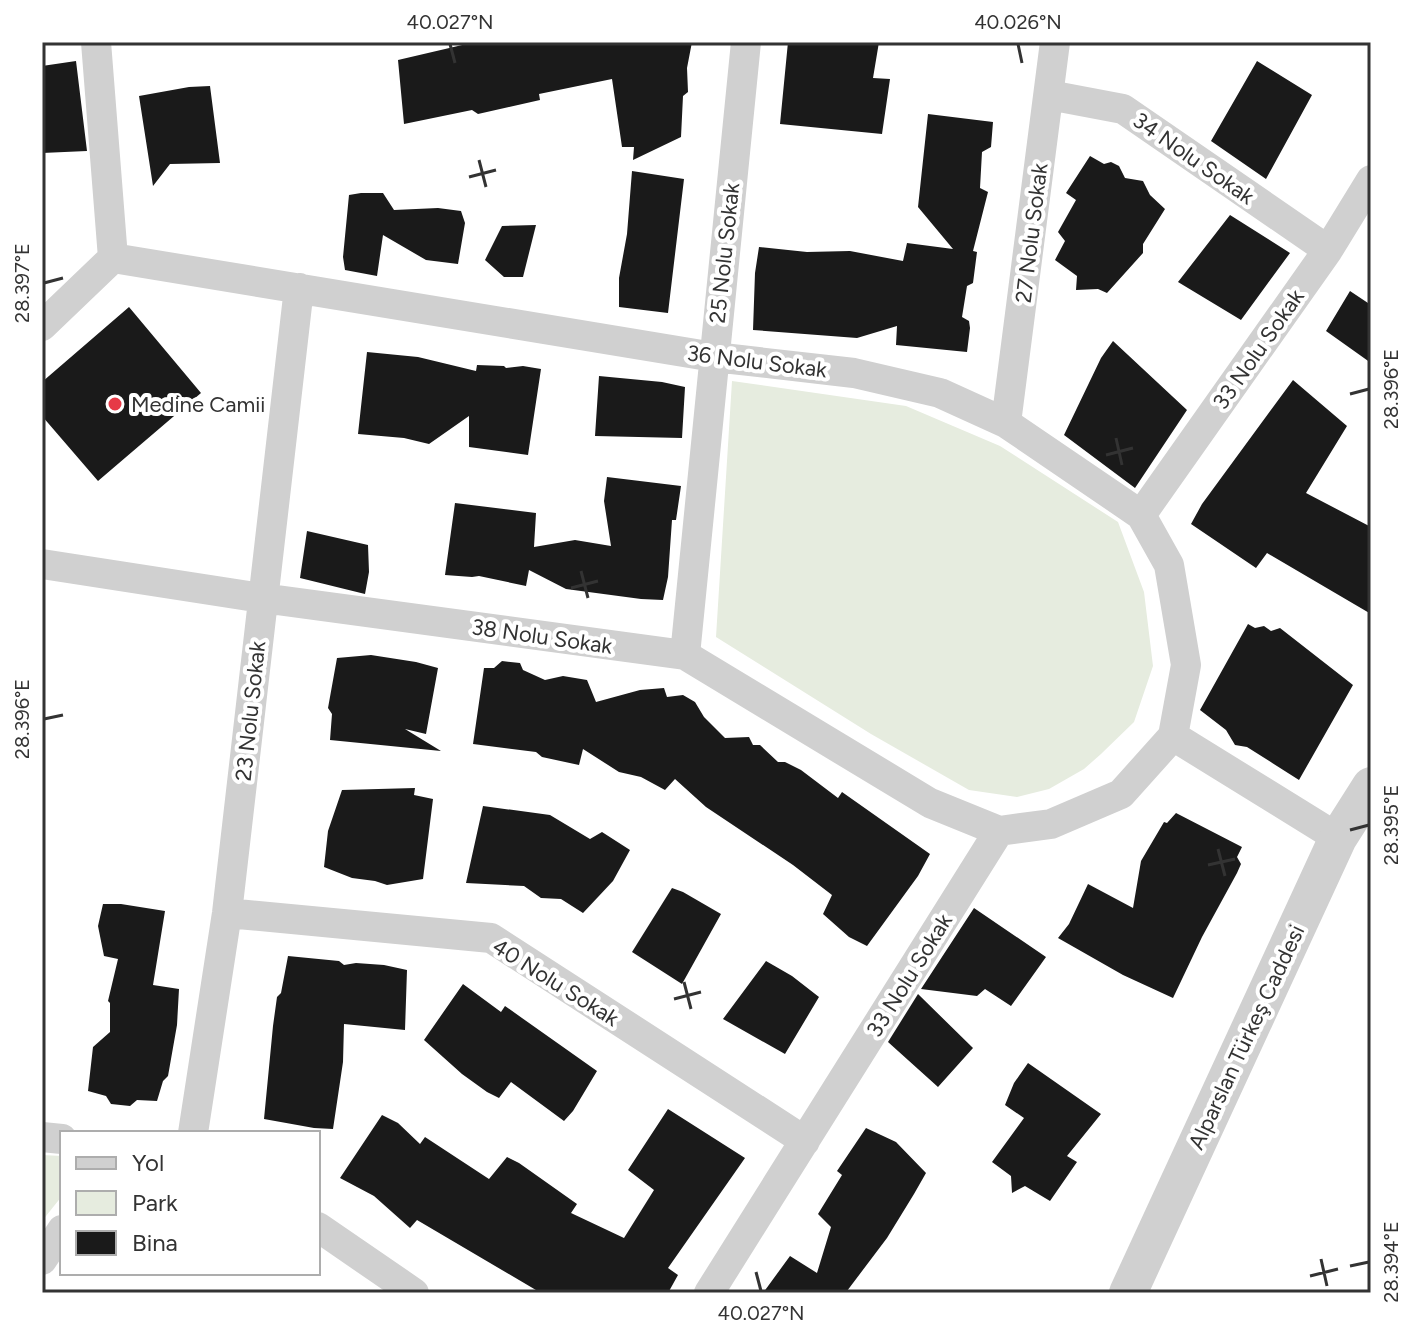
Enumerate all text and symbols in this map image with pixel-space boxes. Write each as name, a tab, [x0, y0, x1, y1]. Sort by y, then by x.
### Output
text: 40.027°N	[407, 10, 494, 34]
text: 40.026°N	[974, 10, 1062, 34]
street label: 34 Nolu Sokak	[1128, 107, 1260, 210]
street label: 27 Nolu Sokak	[1010, 161, 1053, 304]
street label: 25 Nolu Sokak	[704, 181, 745, 325]
text: 28.397°E	[10, 243, 34, 323]
street label: 33 Nolu Sokak	[1207, 284, 1310, 414]
street label: 36 Nolu Sokak	[685, 340, 829, 384]
text: 28.396°E	[1379, 349, 1403, 429]
place label: Medine Camii	[131, 391, 265, 418]
marker: Medine Camii	[106, 395, 124, 413]
street label: 38 Nolu Sokak	[470, 613, 614, 660]
street label: 23 Nolu Sokak	[230, 639, 271, 782]
text: 28.396°E	[10, 679, 34, 759]
text: 28.395°E	[1379, 785, 1403, 865]
street label: 33 Nolu Sokak	[861, 908, 958, 1042]
street label: Alparslan Türkeş Caddesi	[1183, 921, 1310, 1154]
street label: 40 Nolu Sokak	[487, 933, 624, 1032]
legend	[60, 1131, 320, 1275]
text: Yol	[132, 1148, 164, 1177]
text: Park	[132, 1188, 178, 1217]
text: 28.394°E	[1379, 1221, 1403, 1303]
text: Bina	[132, 1228, 178, 1257]
text: 40.027°N	[718, 1301, 805, 1325]

